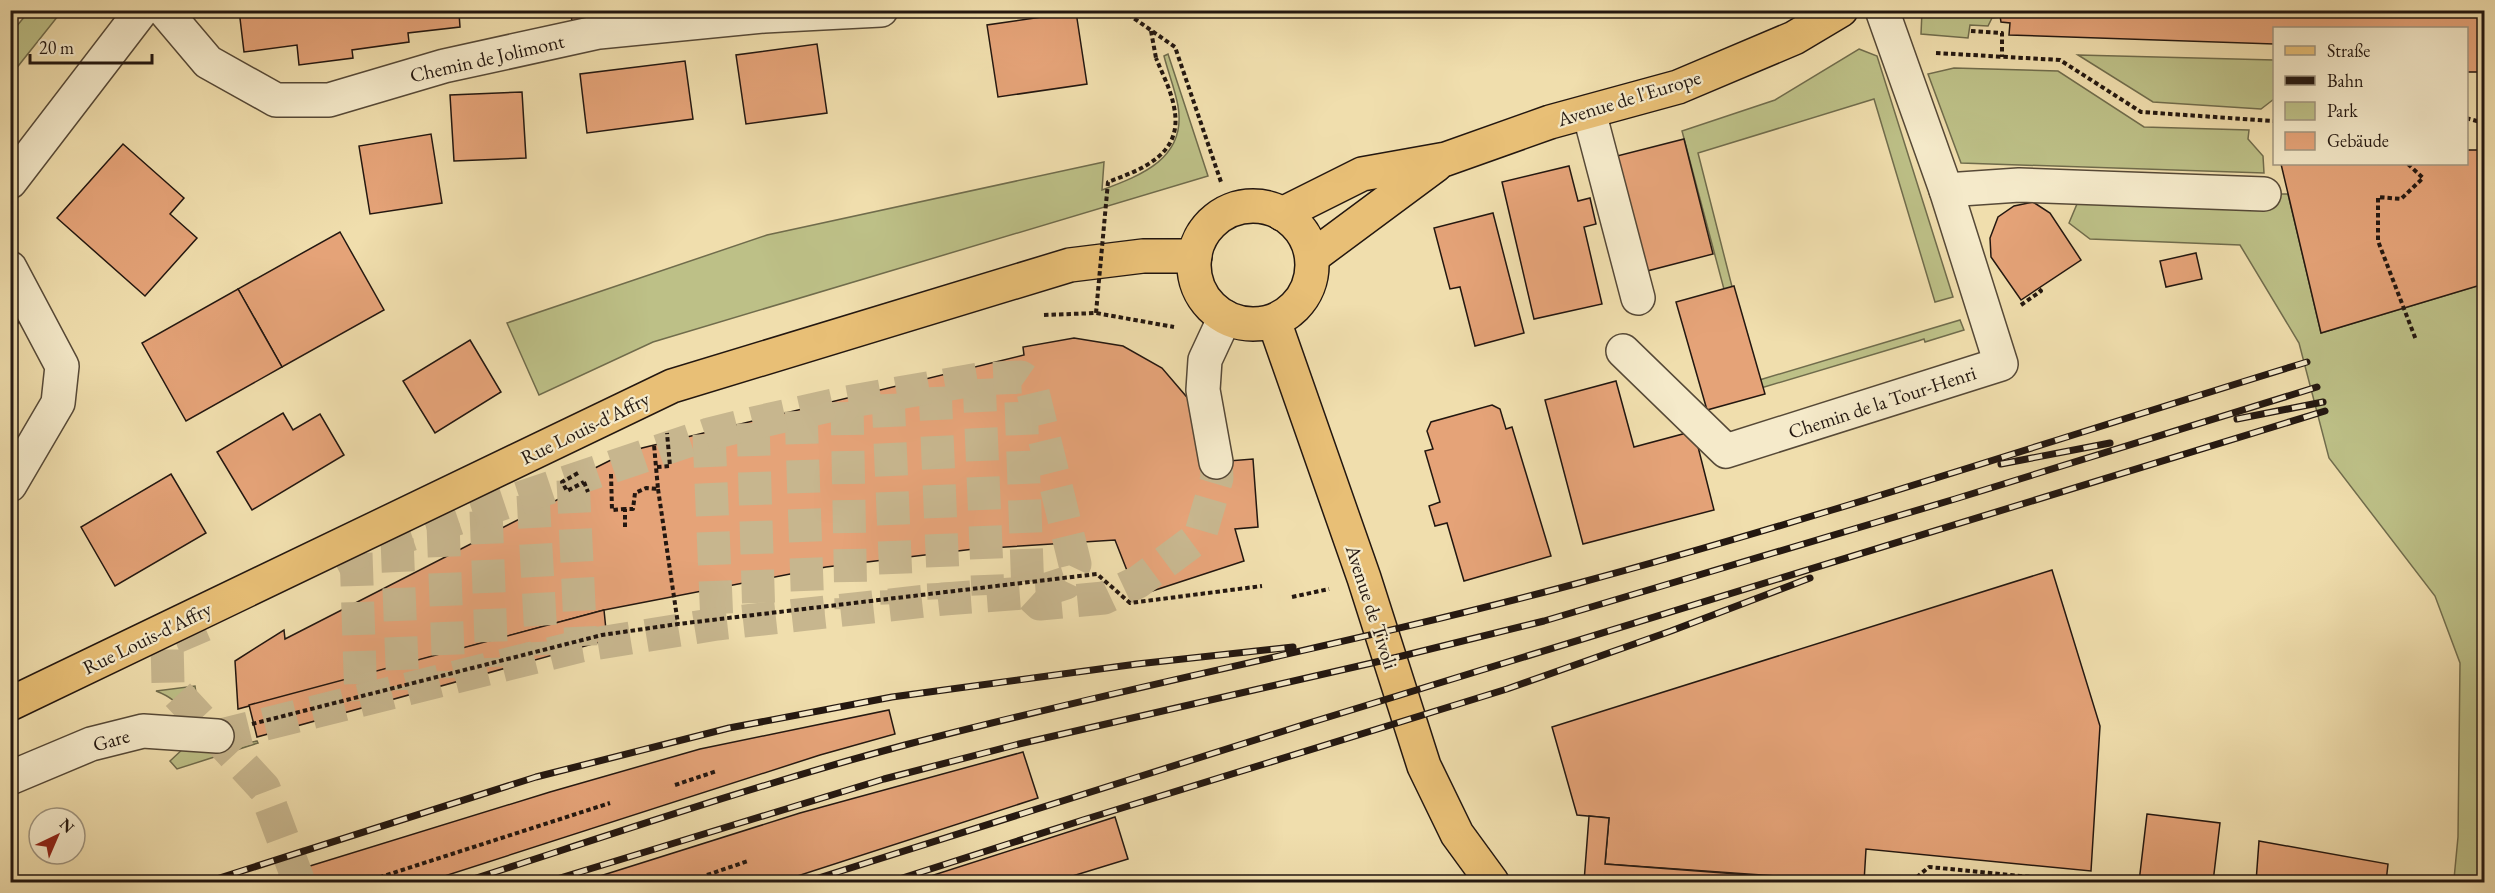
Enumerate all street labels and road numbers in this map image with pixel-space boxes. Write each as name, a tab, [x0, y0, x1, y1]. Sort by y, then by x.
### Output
street label: Chemin de Jolimont	[407, 27, 567, 88]
street label: Avenue de l'Europe	[1553, 64, 1704, 132]
street label: Chemin de la Tour-Henri	[1785, 359, 1979, 445]
street label: Rue Louis-d'Affry	[516, 385, 654, 470]
street label: Avenue de Tivoli	[1339, 541, 1404, 673]
street label: Rue Louis-d'Affry	[78, 595, 216, 680]
street label: Gare	[90, 722, 133, 758]

